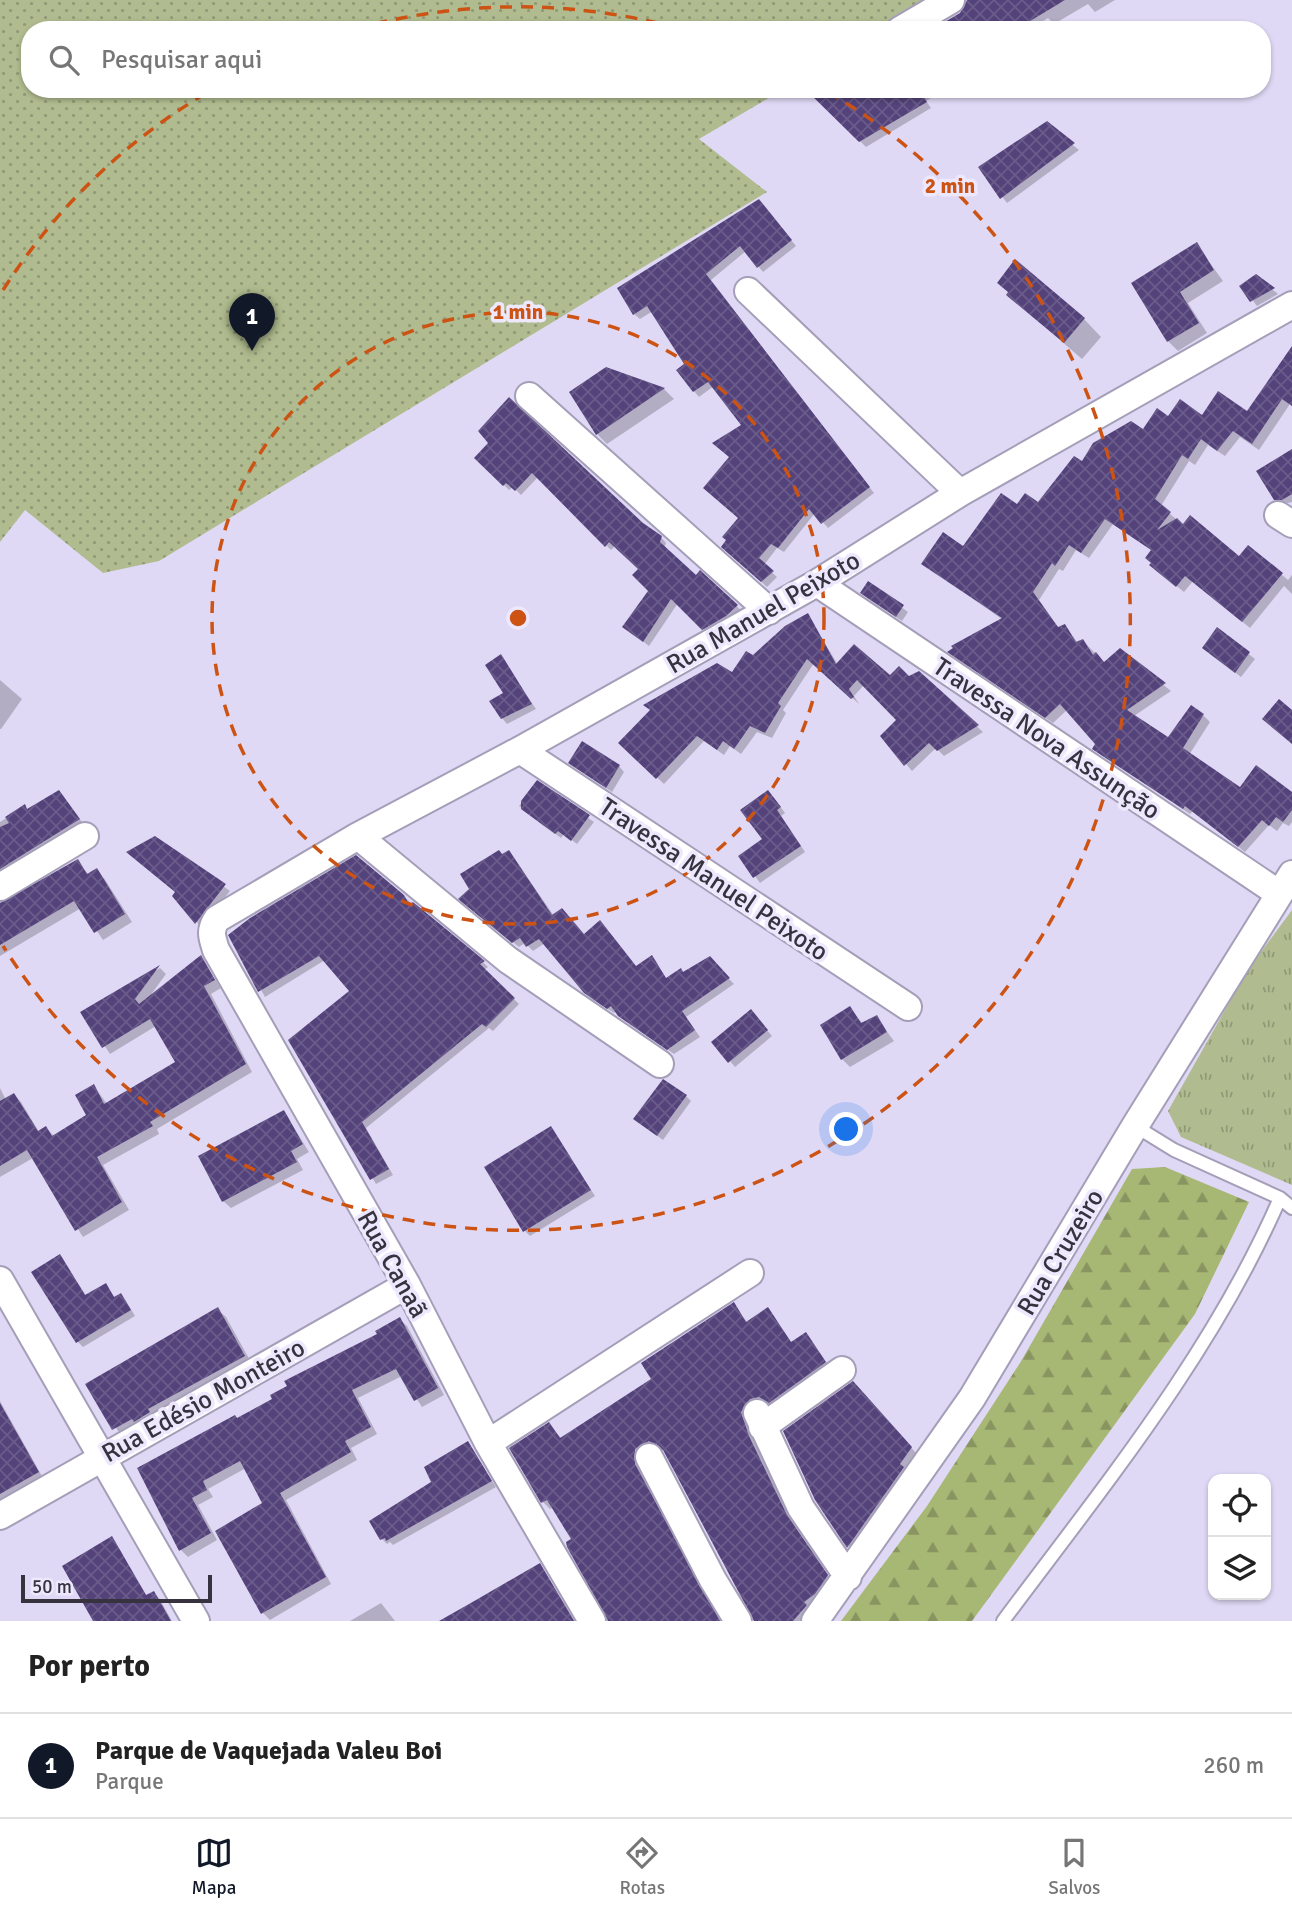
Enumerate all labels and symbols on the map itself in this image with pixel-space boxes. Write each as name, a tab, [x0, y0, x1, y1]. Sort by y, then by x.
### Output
text: 2 min	[925, 173, 975, 199]
pin: 1	[229, 293, 275, 351]
text: 1 min	[493, 299, 543, 325]
street label: Rua Manuel Peixoto	[661, 544, 866, 681]
centre of rings	[506, 606, 530, 630]
street label: Travessa Nova Assunção	[927, 651, 1166, 827]
street label: Travessa Manuel Peixoto	[593, 791, 834, 969]
your location	[829, 1112, 863, 1146]
street label: Rua Cruzeiro	[1011, 1184, 1111, 1321]
street label: Rua Canaã	[350, 1205, 435, 1324]
street label: Rua Edésio Monteiro	[96, 1332, 311, 1470]
scale bar	[21, 1572, 212, 1604]

